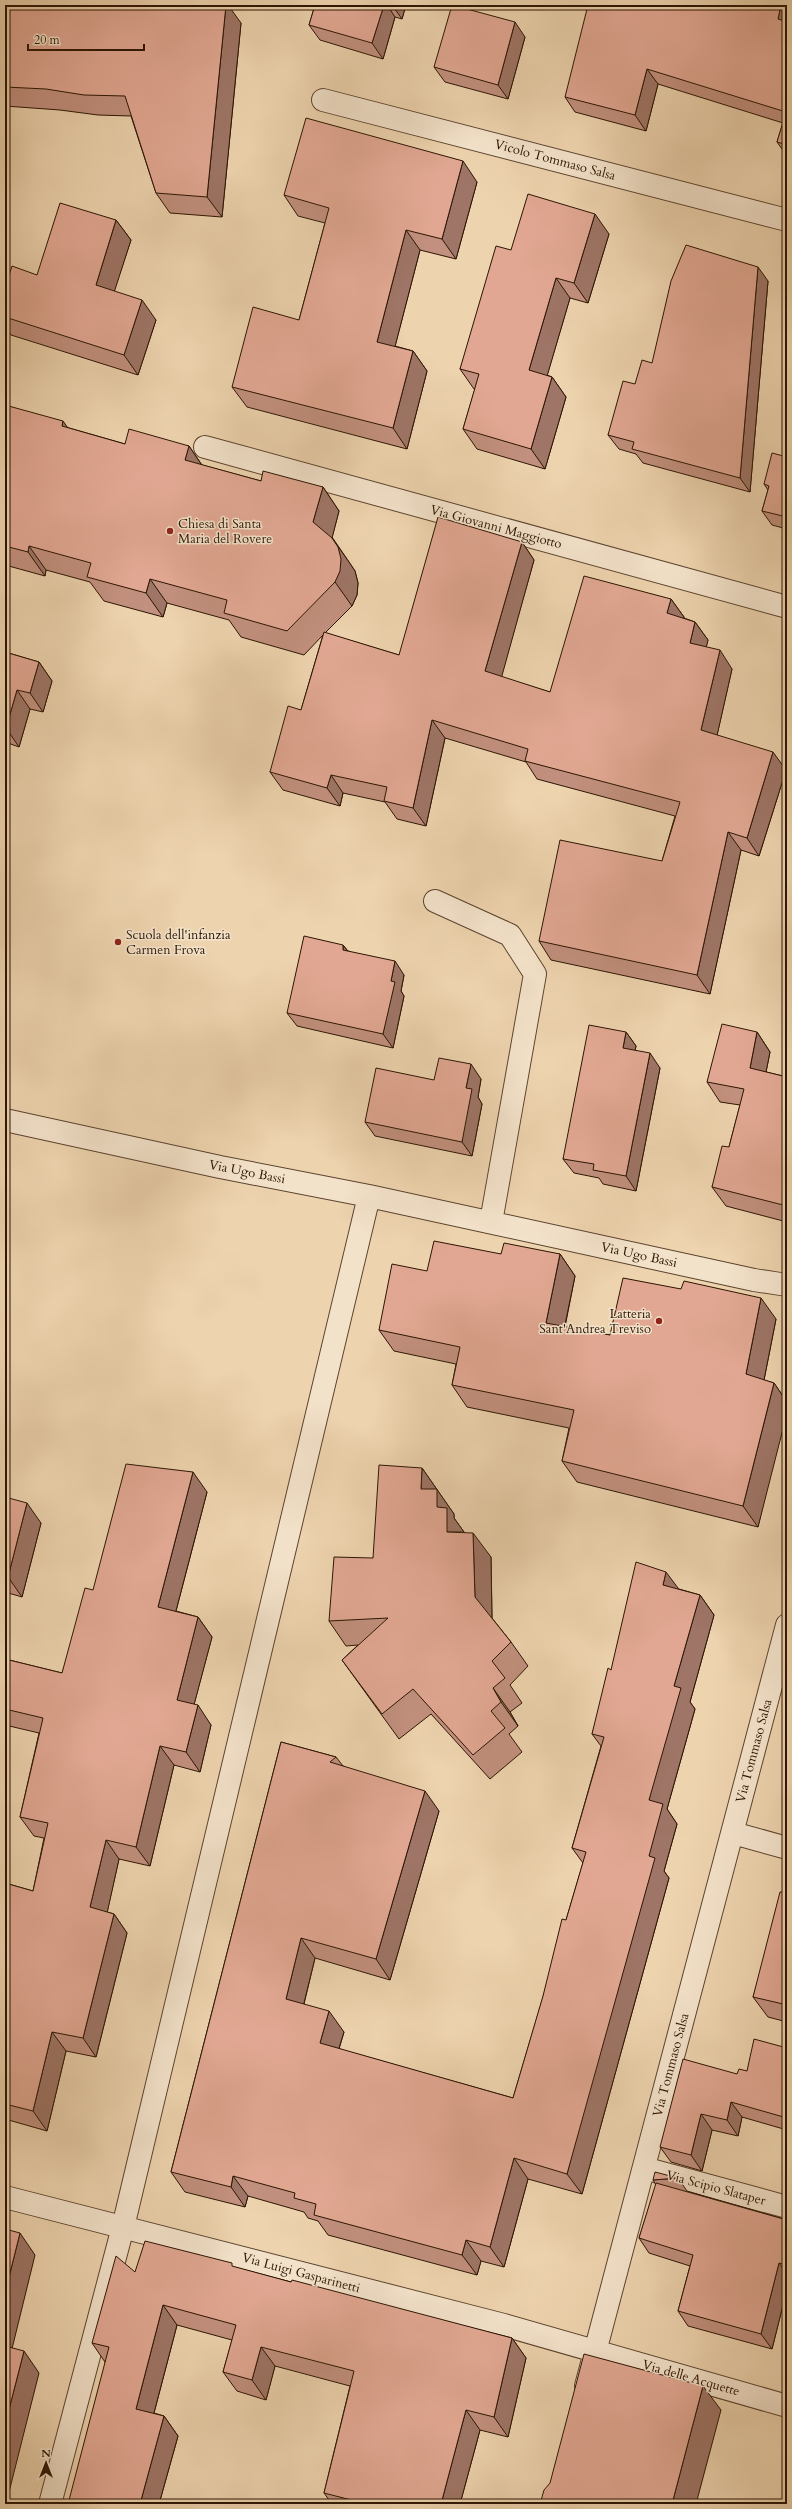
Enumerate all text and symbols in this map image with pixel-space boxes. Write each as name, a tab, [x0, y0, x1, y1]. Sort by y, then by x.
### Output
scale bar	[28, 26, 144, 52]
text: 20 m	[34, 32, 61, 48]
street label: Vicolo Tommaso Salsa	[493, 135, 618, 185]
street label: Via Giovanni Maggiotto	[428, 501, 564, 553]
place label: Chiesa di Santa Maria del Rovere	[178, 515, 272, 548]
marker: Chiesa di Santa Maria del Rovere	[165, 526, 175, 536]
place label: Scuola dell'infanzia Carmen Frova	[126, 926, 231, 959]
marker: Scuola dell'infanzia Carmen Frova	[113, 937, 123, 947]
street label: Via Ugo Bassi	[207, 1156, 287, 1188]
street label: Via Ugo Bassi	[599, 1238, 679, 1272]
place label: Latteria Sant'Andrea Treviso	[539, 1305, 651, 1338]
marker: Latteria Sant'Andrea Treviso	[654, 1316, 664, 1326]
street label: Via Tommaso Salsa	[731, 1697, 777, 1805]
street label: Via Tommaso Salsa	[648, 2011, 694, 2119]
street label: Via Scipio Slataper	[664, 2166, 768, 2210]
street label: Via Luigi Gasparinetti	[240, 2249, 362, 2298]
street label: Via delle Acquette	[640, 2356, 742, 2401]
north arrow	[26, 2443, 66, 2483]
text: N	[41, 2446, 51, 2461]

